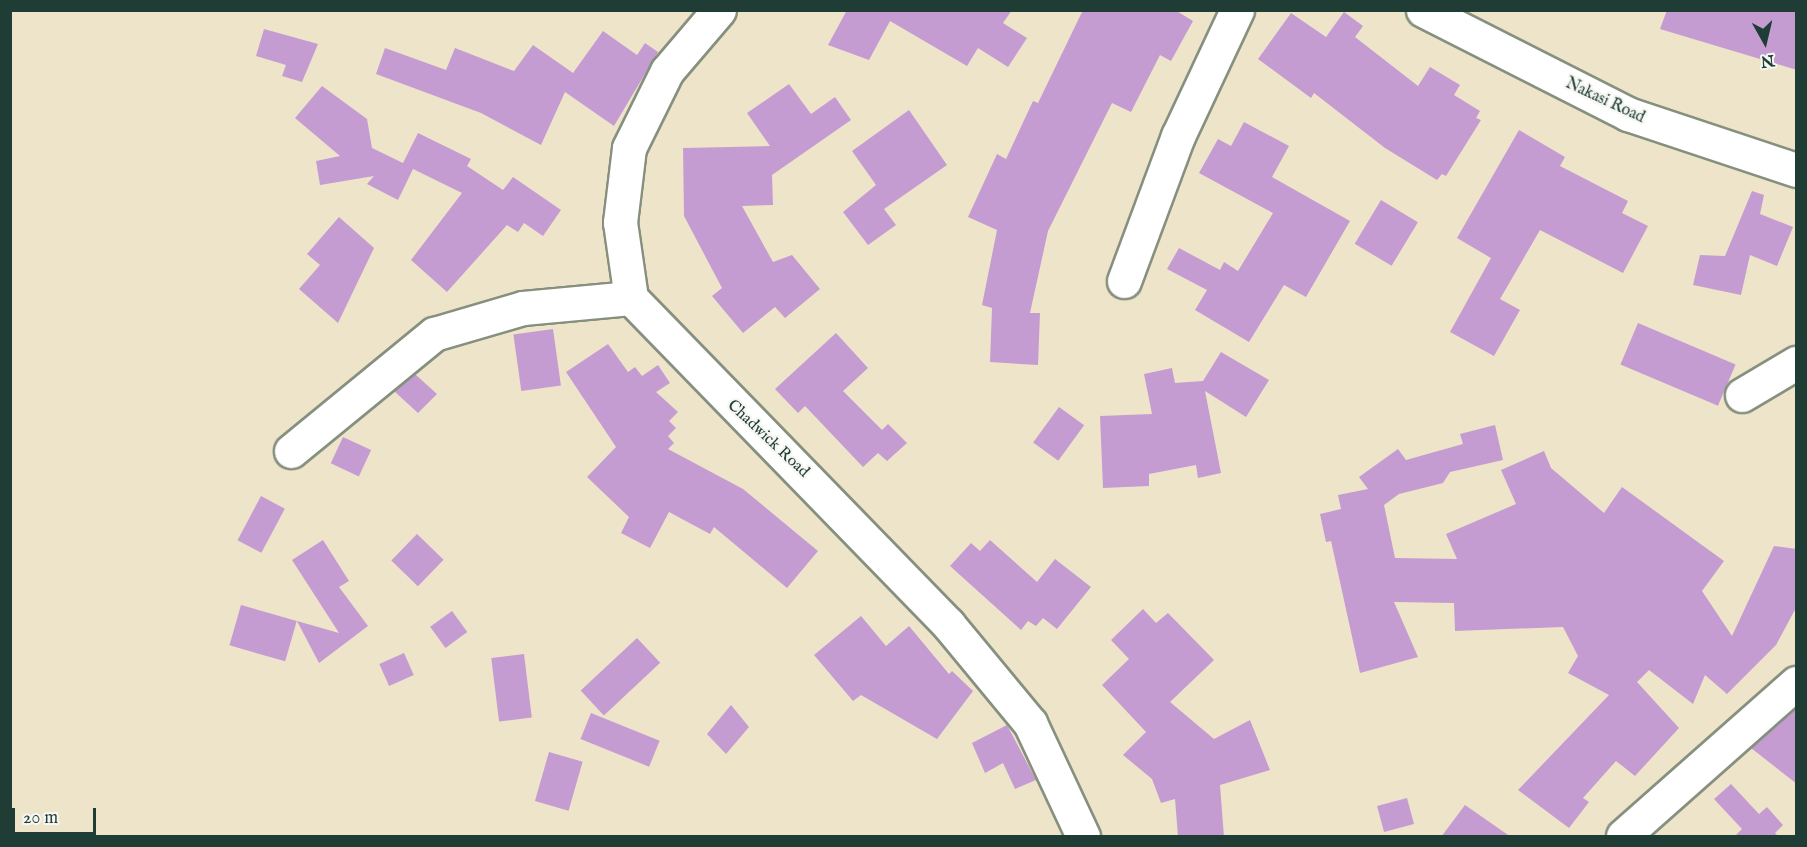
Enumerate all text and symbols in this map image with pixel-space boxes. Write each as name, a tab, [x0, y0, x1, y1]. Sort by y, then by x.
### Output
north arrow	[1735, 12, 1795, 72]
text: N	[1759, 49, 1776, 71]
street label: Nakasi Road	[1562, 74, 1648, 128]
street label: Chadwick Road	[723, 396, 813, 482]
scale bar	[15, 796, 99, 834]
text: 20 m	[23, 807, 58, 830]

